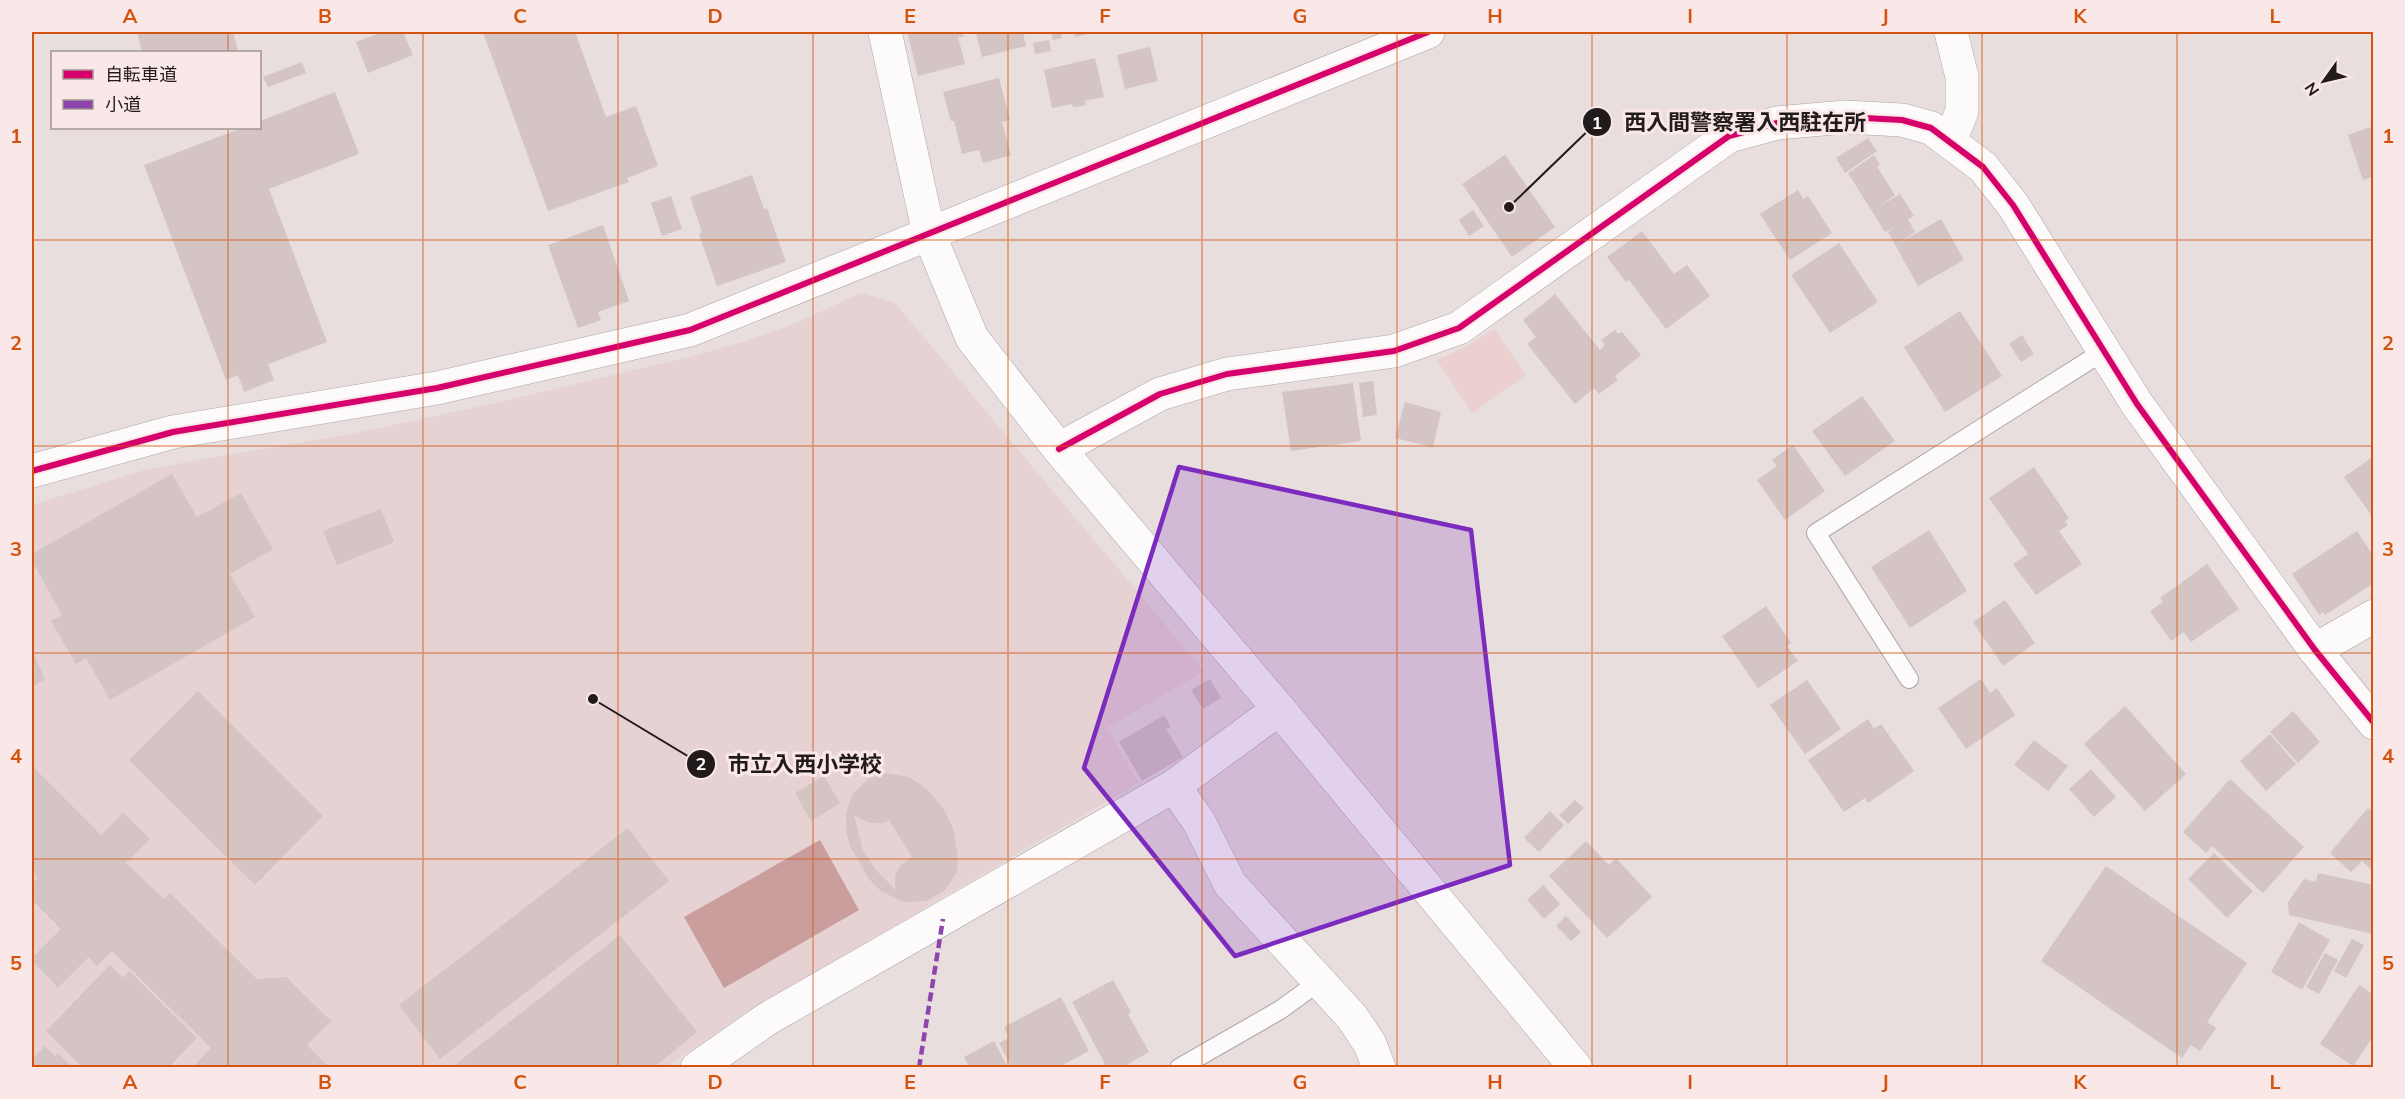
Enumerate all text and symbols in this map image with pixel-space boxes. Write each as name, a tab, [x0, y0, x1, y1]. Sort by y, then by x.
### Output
text: A	[123, 3, 138, 28]
text: B	[318, 3, 332, 28]
text: C	[513, 3, 527, 28]
text: D	[707, 3, 723, 28]
text: E	[904, 3, 916, 28]
text: F	[1099, 3, 1111, 28]
text: G	[1293, 3, 1307, 28]
text: H	[1487, 3, 1503, 28]
text: I	[1687, 3, 1693, 28]
text: J	[1881, 3, 1889, 28]
text: K	[2073, 3, 2087, 28]
text: L	[2269, 3, 2281, 28]
legend	[51, 51, 261, 129]
north arrow	[2294, 51, 2354, 111]
text: 自転車道	[105, 63, 177, 86]
text: N	[2300, 79, 2323, 100]
text: 小道	[105, 93, 141, 116]
callout: 西入間警察署入西駐在所	[1582, 102, 1878, 142]
text: 西入間警察署入西駐在所	[1624, 108, 1866, 136]
text: 1	[1592, 111, 1602, 134]
text: 1	[10, 123, 22, 148]
text: 1	[2382, 123, 2394, 148]
text: 2	[10, 330, 22, 355]
text: 2	[2382, 330, 2394, 355]
text: 3	[10, 536, 22, 561]
text: 3	[2382, 536, 2394, 561]
text: 4	[10, 743, 22, 768]
text: 4	[2382, 743, 2394, 768]
callout: 市立入西小学校	[686, 744, 894, 784]
text: 市立入西小学校	[728, 750, 882, 778]
text: 2	[696, 752, 706, 775]
text: 5	[10, 950, 22, 975]
text: 5	[2382, 950, 2394, 975]
text: A	[123, 1069, 138, 1094]
text: B	[318, 1069, 332, 1094]
text: C	[513, 1069, 527, 1094]
text: D	[707, 1069, 723, 1094]
text: E	[904, 1069, 916, 1094]
text: F	[1099, 1069, 1111, 1094]
text: G	[1293, 1069, 1307, 1094]
text: H	[1487, 1069, 1503, 1094]
text: I	[1687, 1069, 1693, 1094]
text: J	[1881, 1069, 1889, 1094]
text: K	[2073, 1069, 2087, 1094]
text: L	[2269, 1069, 2281, 1094]

